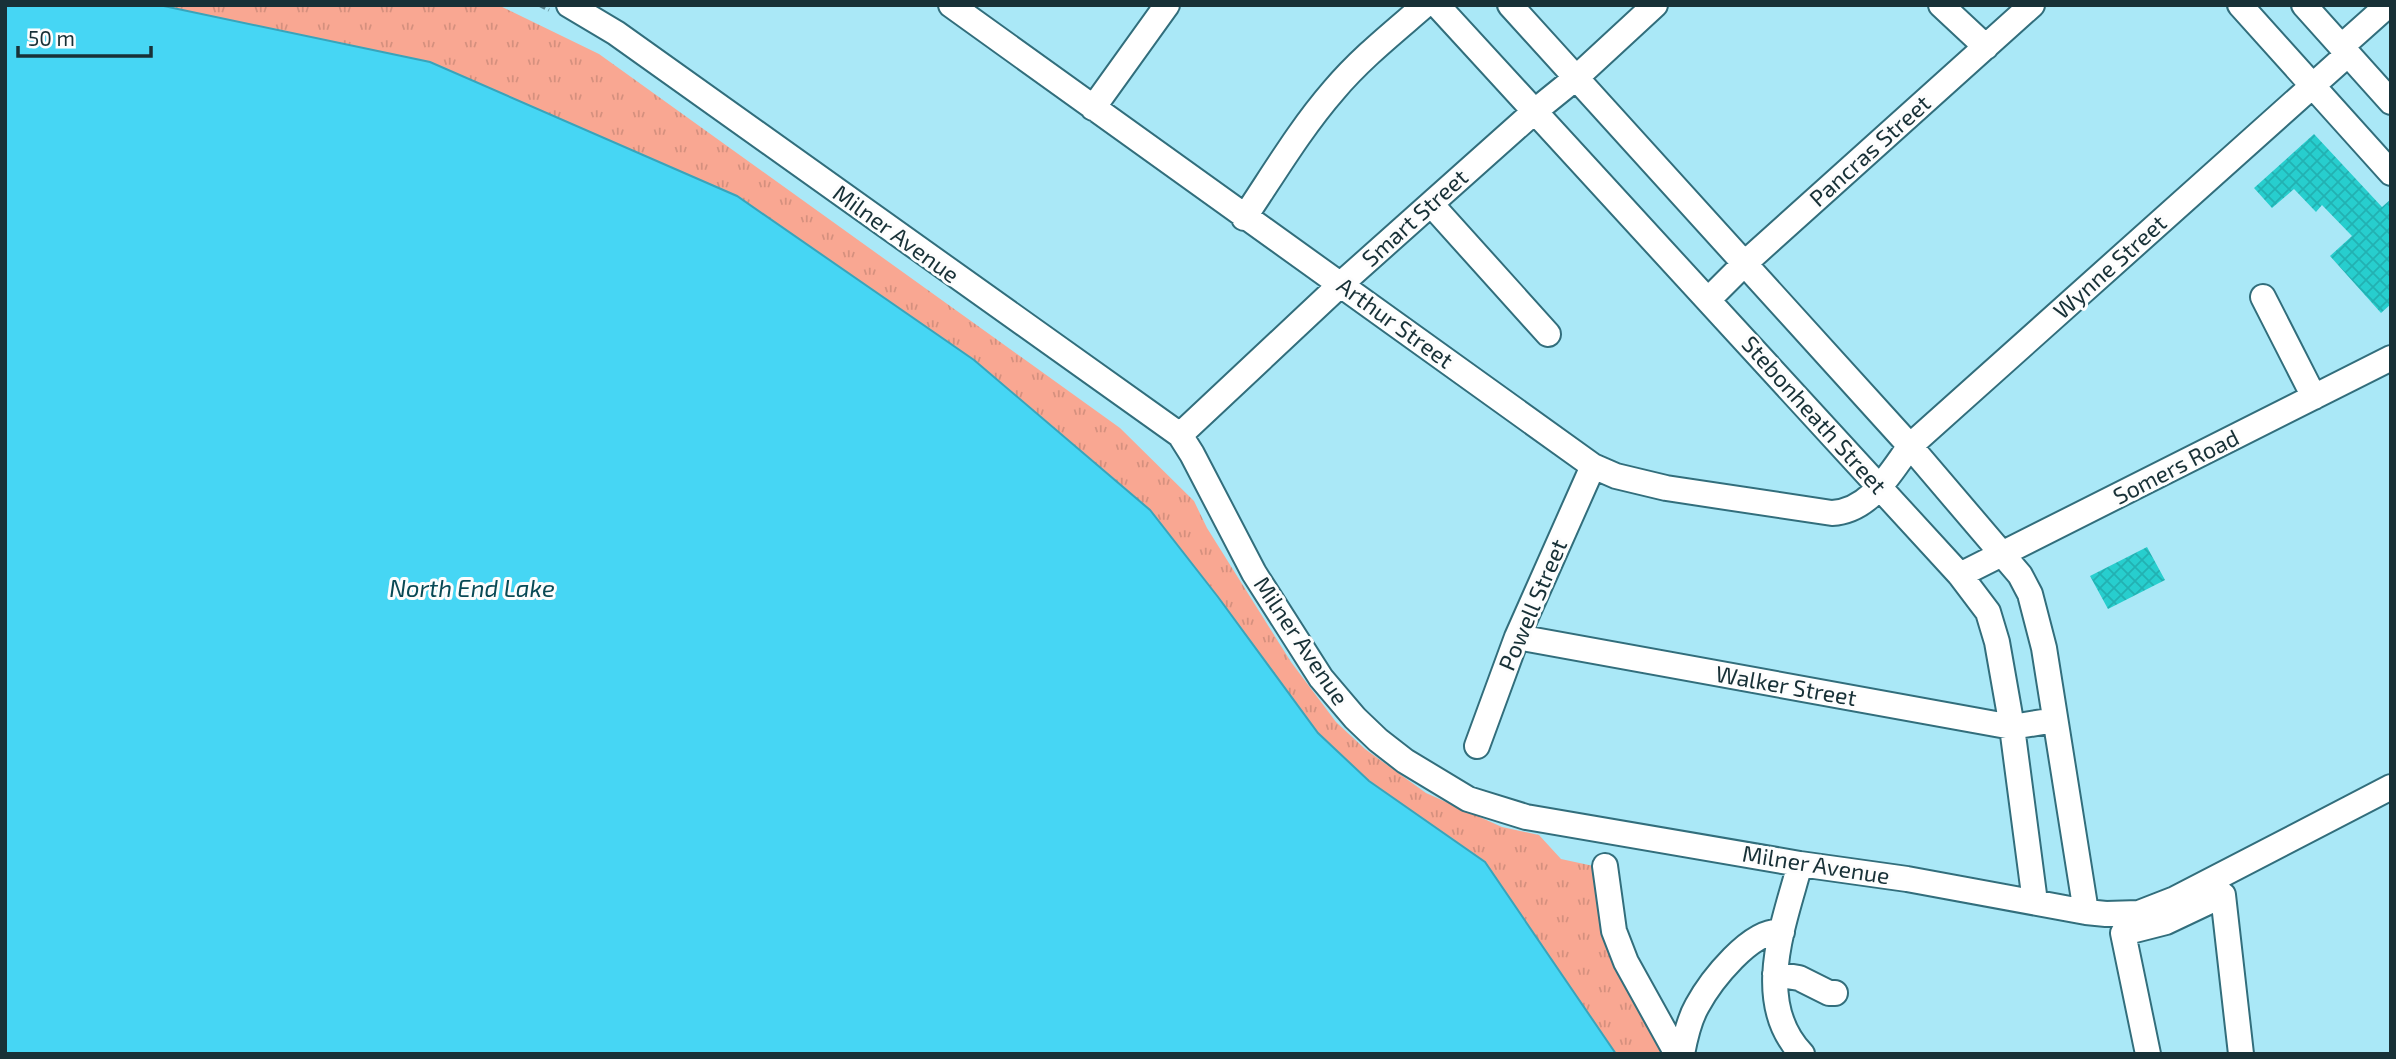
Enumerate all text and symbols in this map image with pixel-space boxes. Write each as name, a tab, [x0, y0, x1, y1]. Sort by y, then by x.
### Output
scale bar	[18, 14, 150, 58]
text: 50 m	[28, 25, 75, 50]
street label: Pancras Street	[1803, 88, 1936, 212]
street label: Smart Street	[1356, 162, 1473, 272]
street label: Milner Avenue	[828, 178, 965, 288]
street label: Wynne Street	[2047, 208, 2172, 324]
street label: Arthur Street	[1332, 271, 1459, 374]
street label: Stebonheath Street	[1736, 330, 1893, 499]
street label: Somers Road	[2108, 422, 2243, 510]
street label: Powell Street	[1492, 535, 1572, 674]
street label: Milner Avenue	[1249, 571, 1355, 710]
water label: North End Lake	[389, 573, 555, 602]
street label: Walker Street	[1714, 659, 1859, 711]
street label: Milner Avenue	[1740, 839, 1892, 889]

